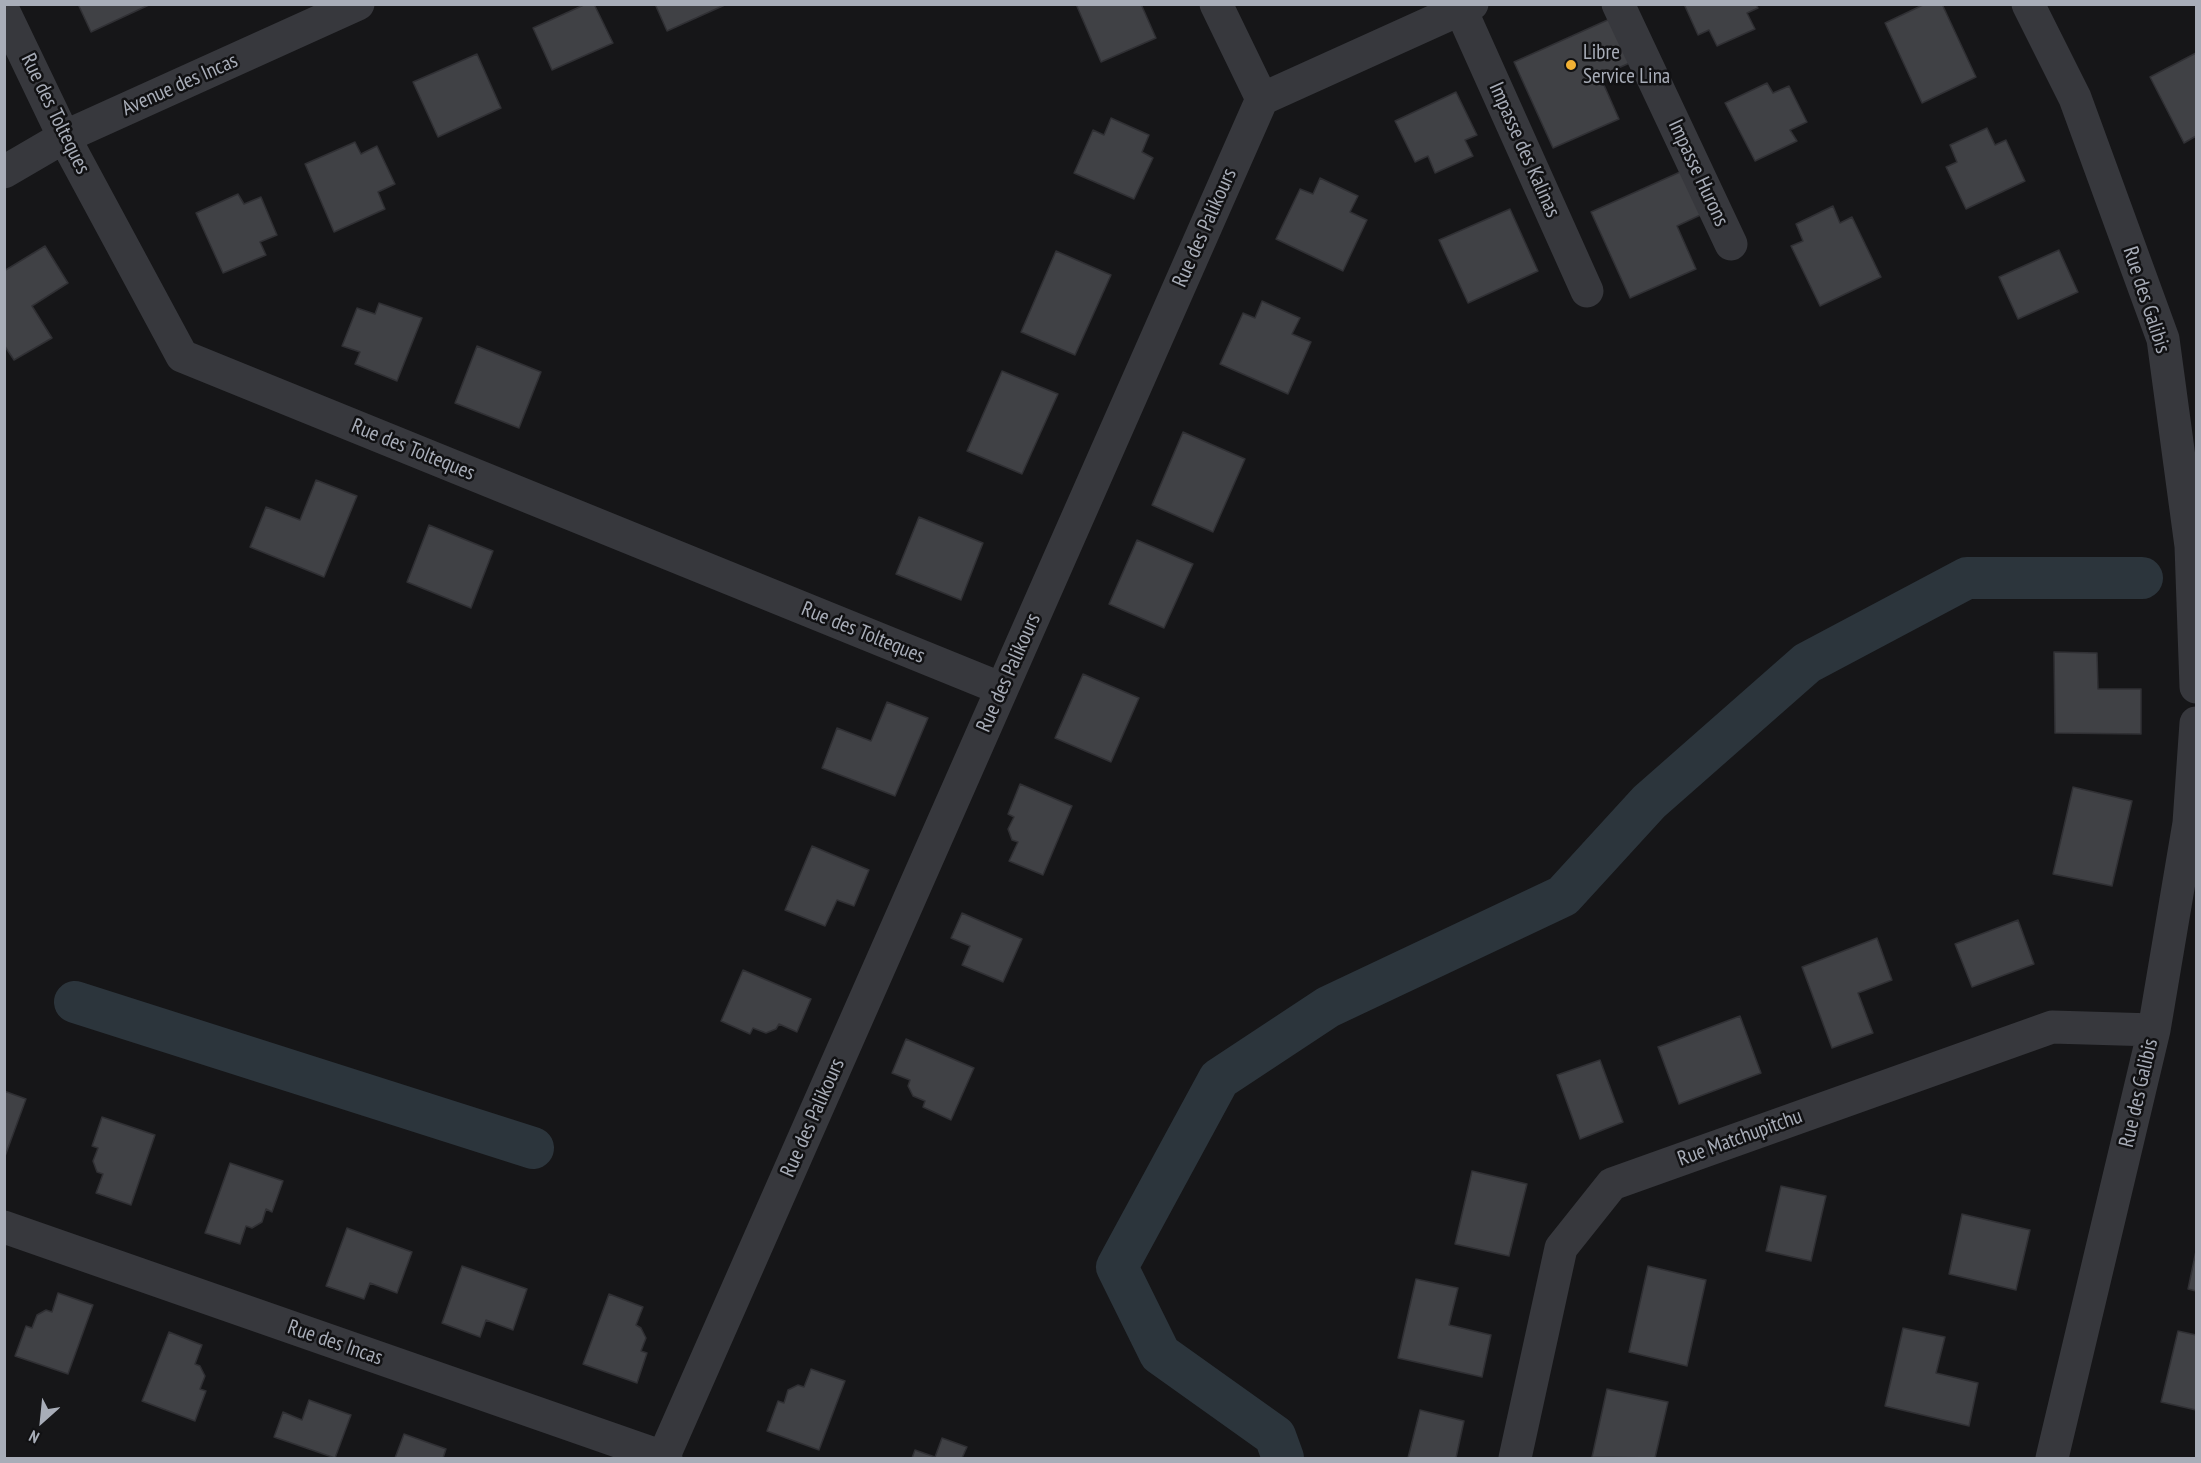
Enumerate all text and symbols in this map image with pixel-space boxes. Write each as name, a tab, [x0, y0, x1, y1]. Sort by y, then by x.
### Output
place label: Libre Service Lina	[1583, 40, 1670, 90]
street label: Avenue des Incas	[118, 48, 242, 122]
street label: Rue des Tolteques	[15, 50, 95, 178]
marker: Libre Service Lina	[1564, 58, 1578, 72]
street label: Impasse des Kalinas	[1483, 79, 1565, 221]
street label: Impasse Hurons	[1662, 116, 1734, 230]
street label: Rue des Palikours	[1168, 165, 1242, 291]
street label: Rue des Galibis	[2117, 244, 2175, 356]
street label: Rue des Tolteques	[348, 414, 478, 486]
street label: Rue des Tolteques	[798, 597, 928, 669]
street label: Rue des Palikours	[972, 610, 1046, 736]
street label: Rue des Galibis	[2114, 1036, 2164, 1150]
street label: Rue des Palikours	[776, 1055, 850, 1181]
street label: Rue Matchupitchu	[1674, 1104, 1806, 1172]
street label: Rue des Incas	[284, 1315, 386, 1371]
north arrow	[12, 1391, 72, 1451]
text: N	[25, 1426, 42, 1448]

